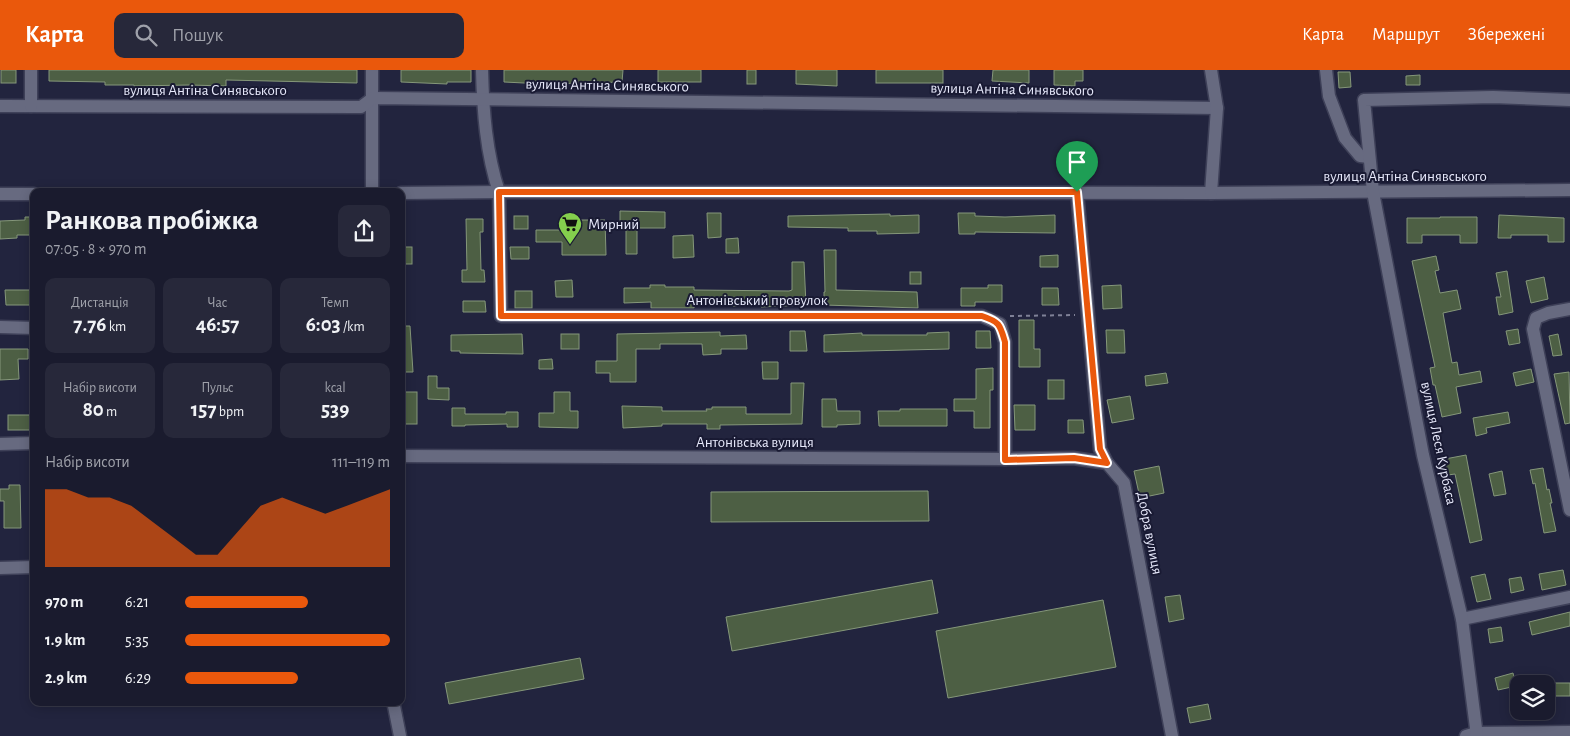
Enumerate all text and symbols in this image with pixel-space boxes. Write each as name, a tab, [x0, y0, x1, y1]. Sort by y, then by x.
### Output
search box	[114, 13, 464, 58]
icon: search	[132, 21, 160, 49]
text: Карта	[25, 23, 84, 47]
text: Пошук	[172, 26, 223, 45]
text: Карта	[1302, 26, 1344, 44]
text: Маршрут	[1372, 26, 1440, 44]
text: Збережені	[1468, 26, 1545, 44]
street label: вулиця Антіна Синявського	[525, 77, 689, 94]
street label: вулиця Антіна Синявського	[930, 81, 1094, 98]
street label: вулиця Антіна Синявського	[123, 83, 287, 98]
pin	[1056, 141, 1098, 192]
icon: arrive	[1063, 148, 1091, 176]
street label: вулиця Антіна Синявського	[1323, 169, 1487, 184]
button: share	[338, 205, 390, 257]
text: Ранкова пробіжка	[45, 207, 258, 235]
supermarket icon: Мирний	[557, 211, 583, 245]
place label: Мирний	[588, 217, 639, 232]
text: 07:05 · 8 × 970 m	[45, 241, 147, 257]
street label: Антонівський провулок	[686, 293, 828, 308]
text: Дистанція	[71, 296, 129, 310]
text: Час	[207, 296, 228, 310]
text: Темп	[321, 296, 349, 310]
text: 7.76	[73, 314, 106, 335]
text: 46:57	[196, 314, 239, 335]
text: 6:03	[306, 314, 341, 335]
text: km	[106, 320, 126, 334]
text: /km	[341, 320, 365, 334]
street label: вулиця Леся Курбаса	[1418, 380, 1459, 506]
text: Набір висоти	[63, 381, 137, 395]
text: Пульс	[201, 381, 234, 395]
text: kcal	[324, 381, 346, 395]
text: 80	[82, 399, 104, 420]
text: 157	[191, 399, 217, 420]
text: 539	[321, 399, 349, 420]
text: m	[104, 405, 117, 419]
text: bpm	[217, 405, 244, 419]
street label: Антонівська вулиця	[696, 435, 814, 450]
text: Набір висоти	[45, 454, 130, 470]
text: 111–119 m	[332, 454, 390, 470]
street label: Добра вулиця	[1134, 490, 1165, 576]
text: 970 m	[45, 594, 83, 610]
text: 6:21	[125, 594, 149, 610]
text: 1.9 km	[45, 632, 85, 648]
text: 5:35	[125, 632, 149, 648]
text: 2.9 km	[45, 670, 87, 686]
text: 6:29	[125, 670, 151, 686]
map controls	[1510, 675, 1555, 720]
button: layers	[1510, 675, 1555, 720]

